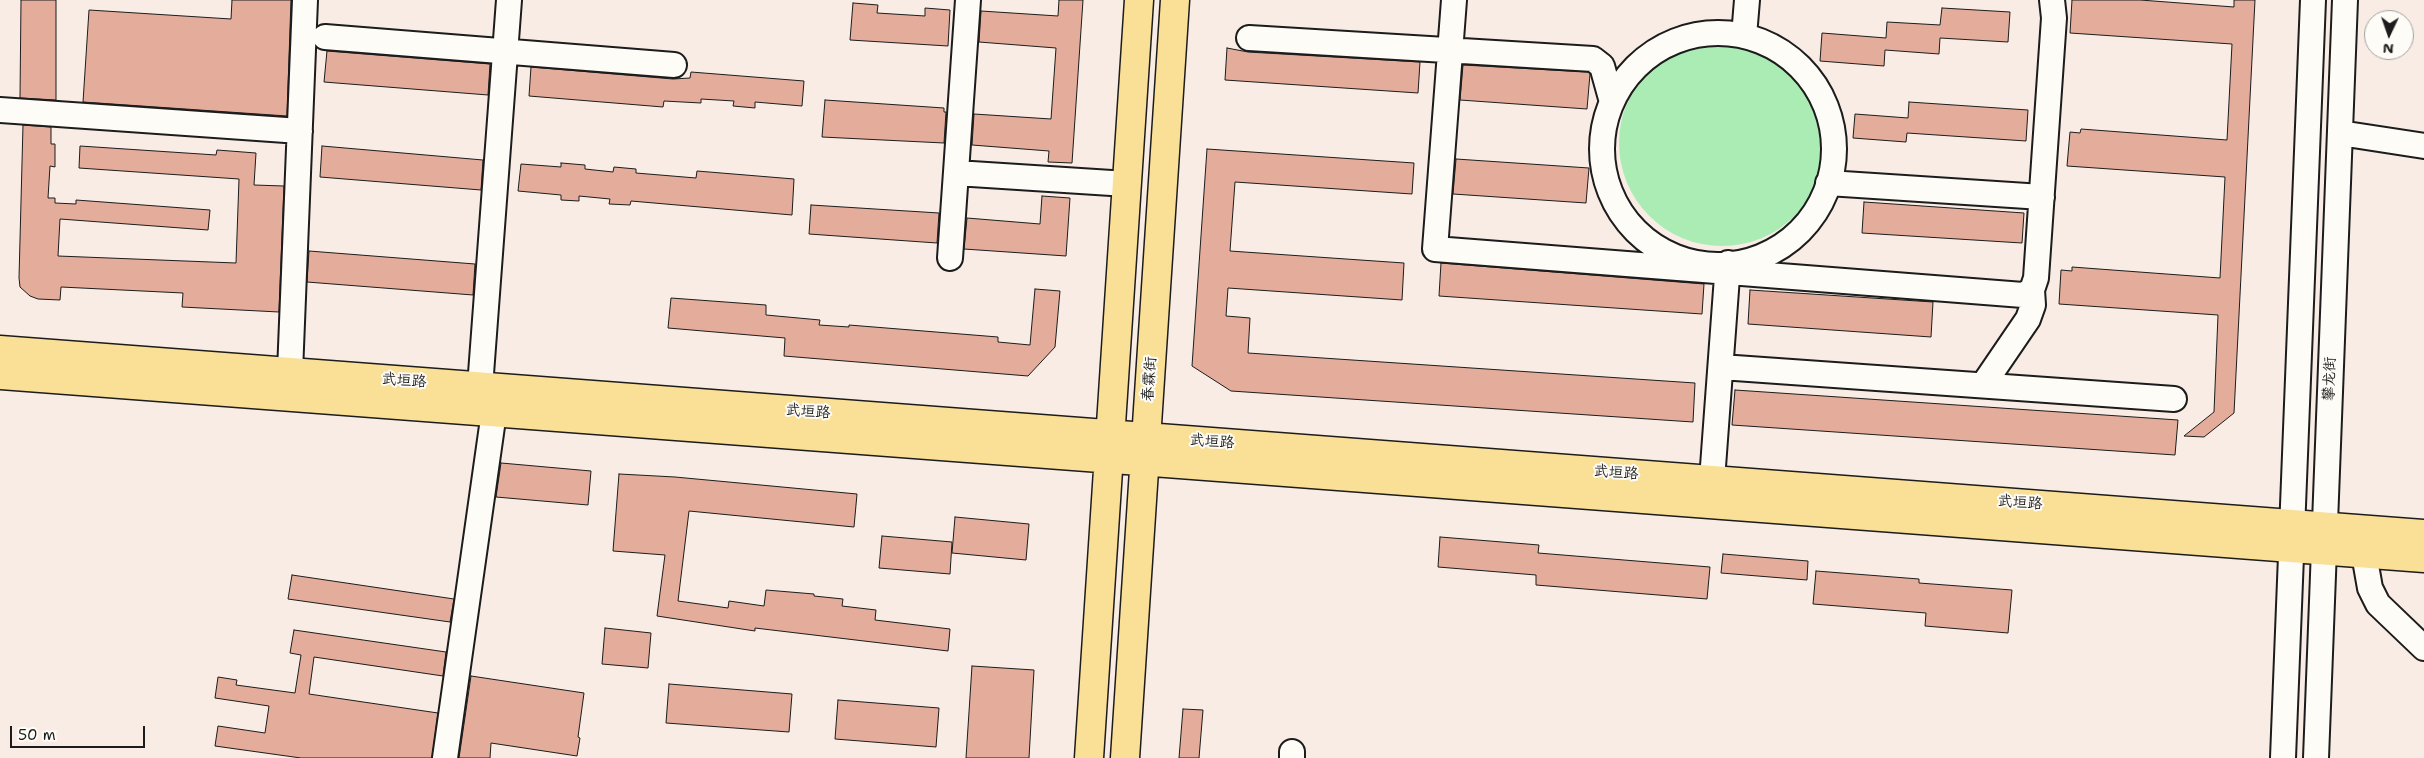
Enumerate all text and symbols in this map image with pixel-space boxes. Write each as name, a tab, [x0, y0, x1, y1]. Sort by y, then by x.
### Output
north arrow	[2364, 10, 2414, 60]
text: N	[2382, 40, 2394, 58]
street label: 春霖街	[1139, 356, 1161, 402]
street label: 攀龙街	[2320, 356, 2340, 402]
street label: 武垣路	[381, 370, 427, 392]
street label: 武垣路	[785, 401, 831, 423]
street label: 武垣路	[1189, 431, 1235, 453]
street label: 武垣路	[1593, 462, 1639, 484]
street label: 武垣路	[1997, 492, 2043, 514]
scale bar	[12, 716, 148, 748]
text: 50 m	[18, 725, 56, 745]

